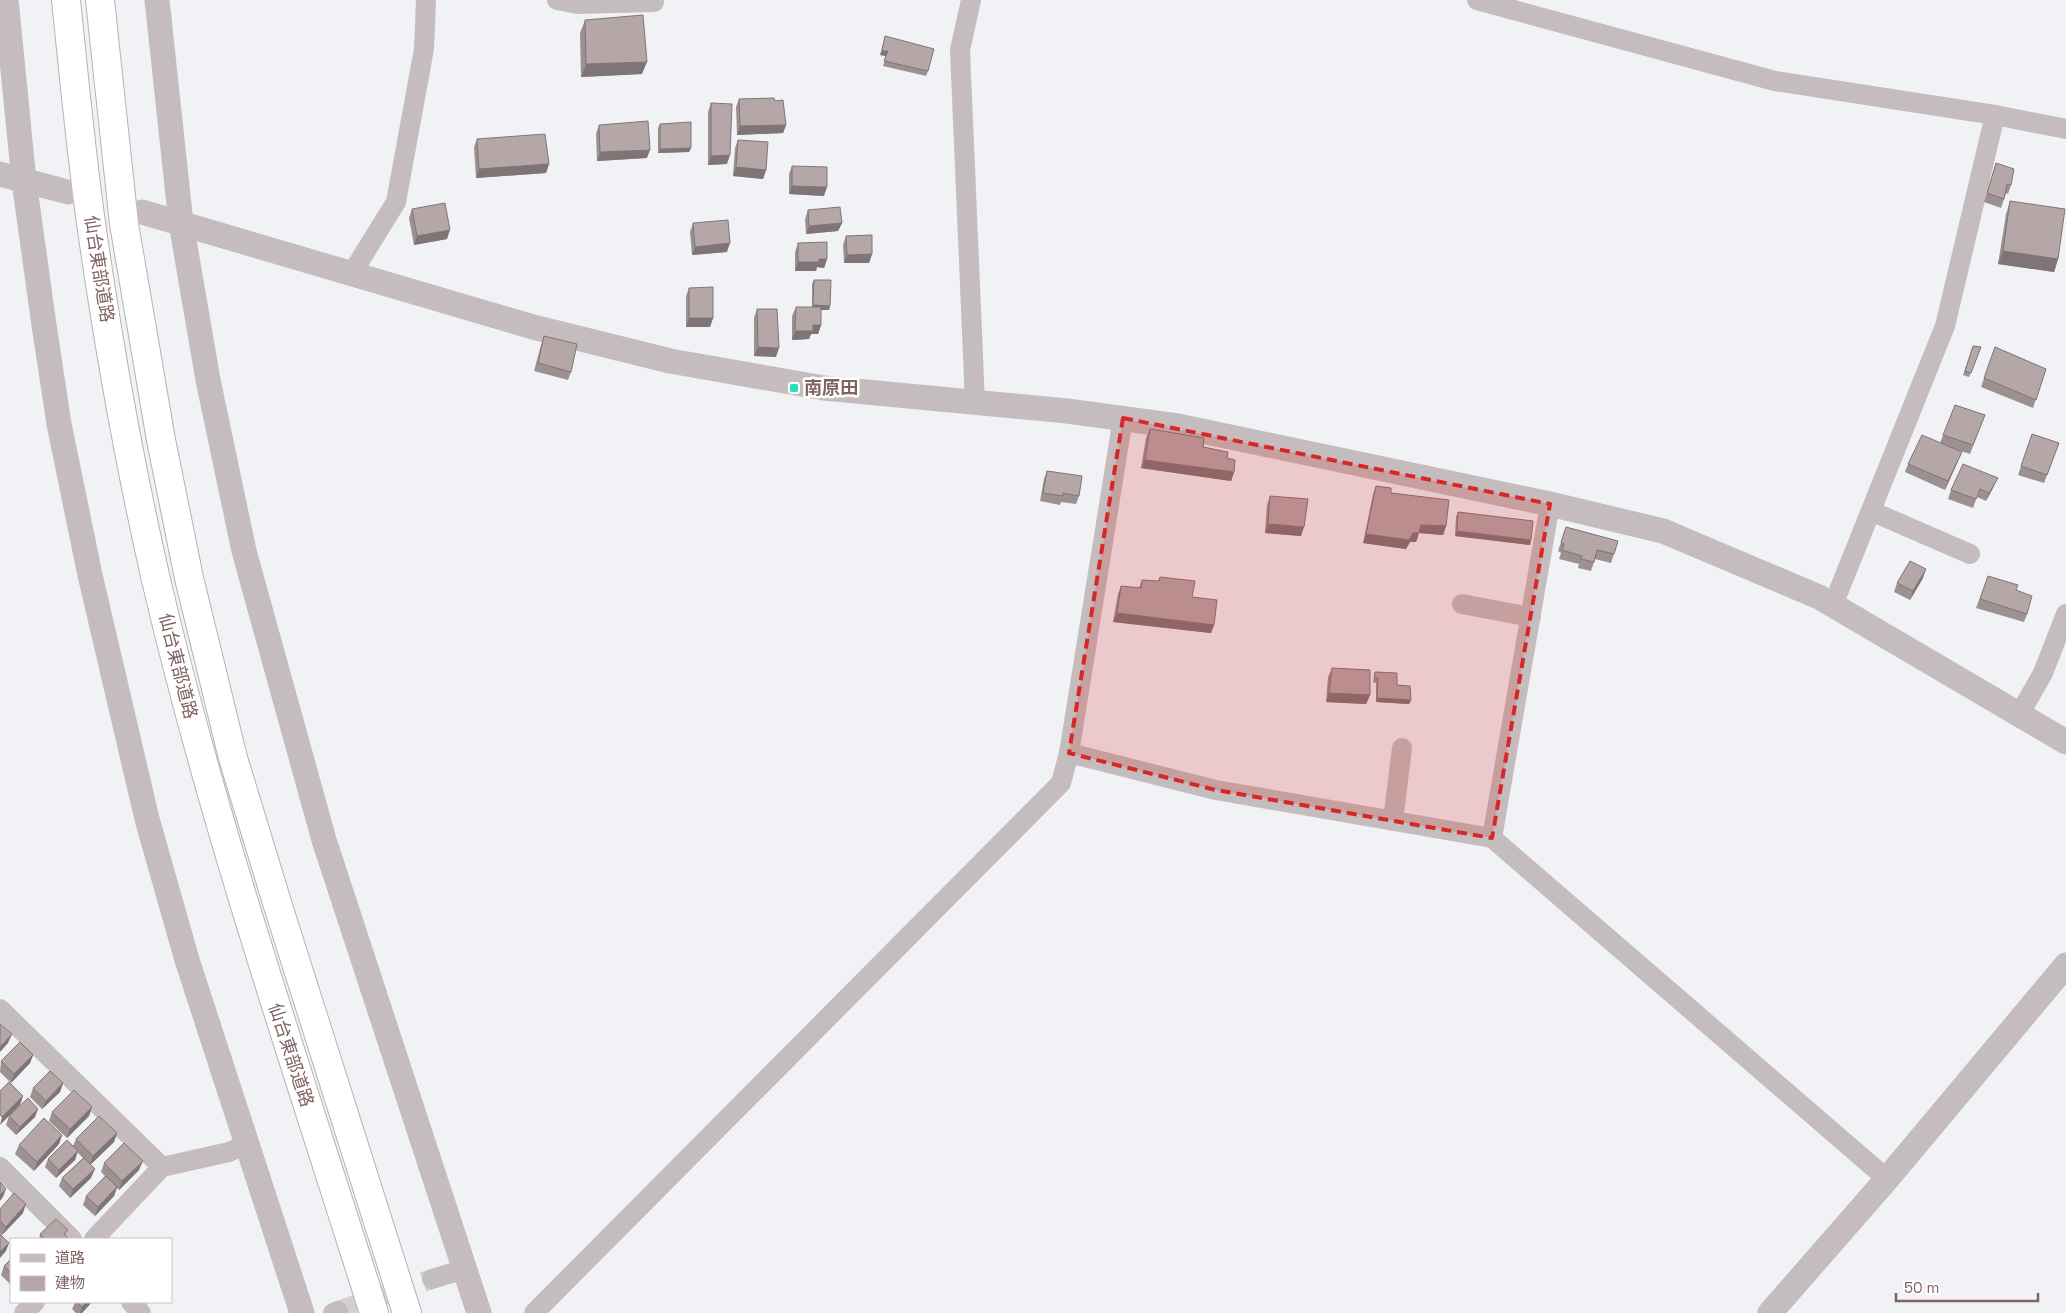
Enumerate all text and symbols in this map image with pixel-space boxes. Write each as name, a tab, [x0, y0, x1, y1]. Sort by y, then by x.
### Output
street label: 仙台東部道路	[80, 214, 119, 324]
place label: 南原田	[804, 376, 858, 399]
marker: 南原田	[788, 382, 800, 394]
street label: 仙台東部道路	[154, 611, 203, 721]
street label: 仙台東部道路	[264, 1000, 319, 1110]
legend	[10, 1238, 172, 1303]
text: 道路	[55, 1248, 85, 1267]
scale bar	[1896, 1270, 2038, 1302]
text: 建物	[55, 1273, 85, 1292]
text: 50 m	[1904, 1278, 1939, 1297]

